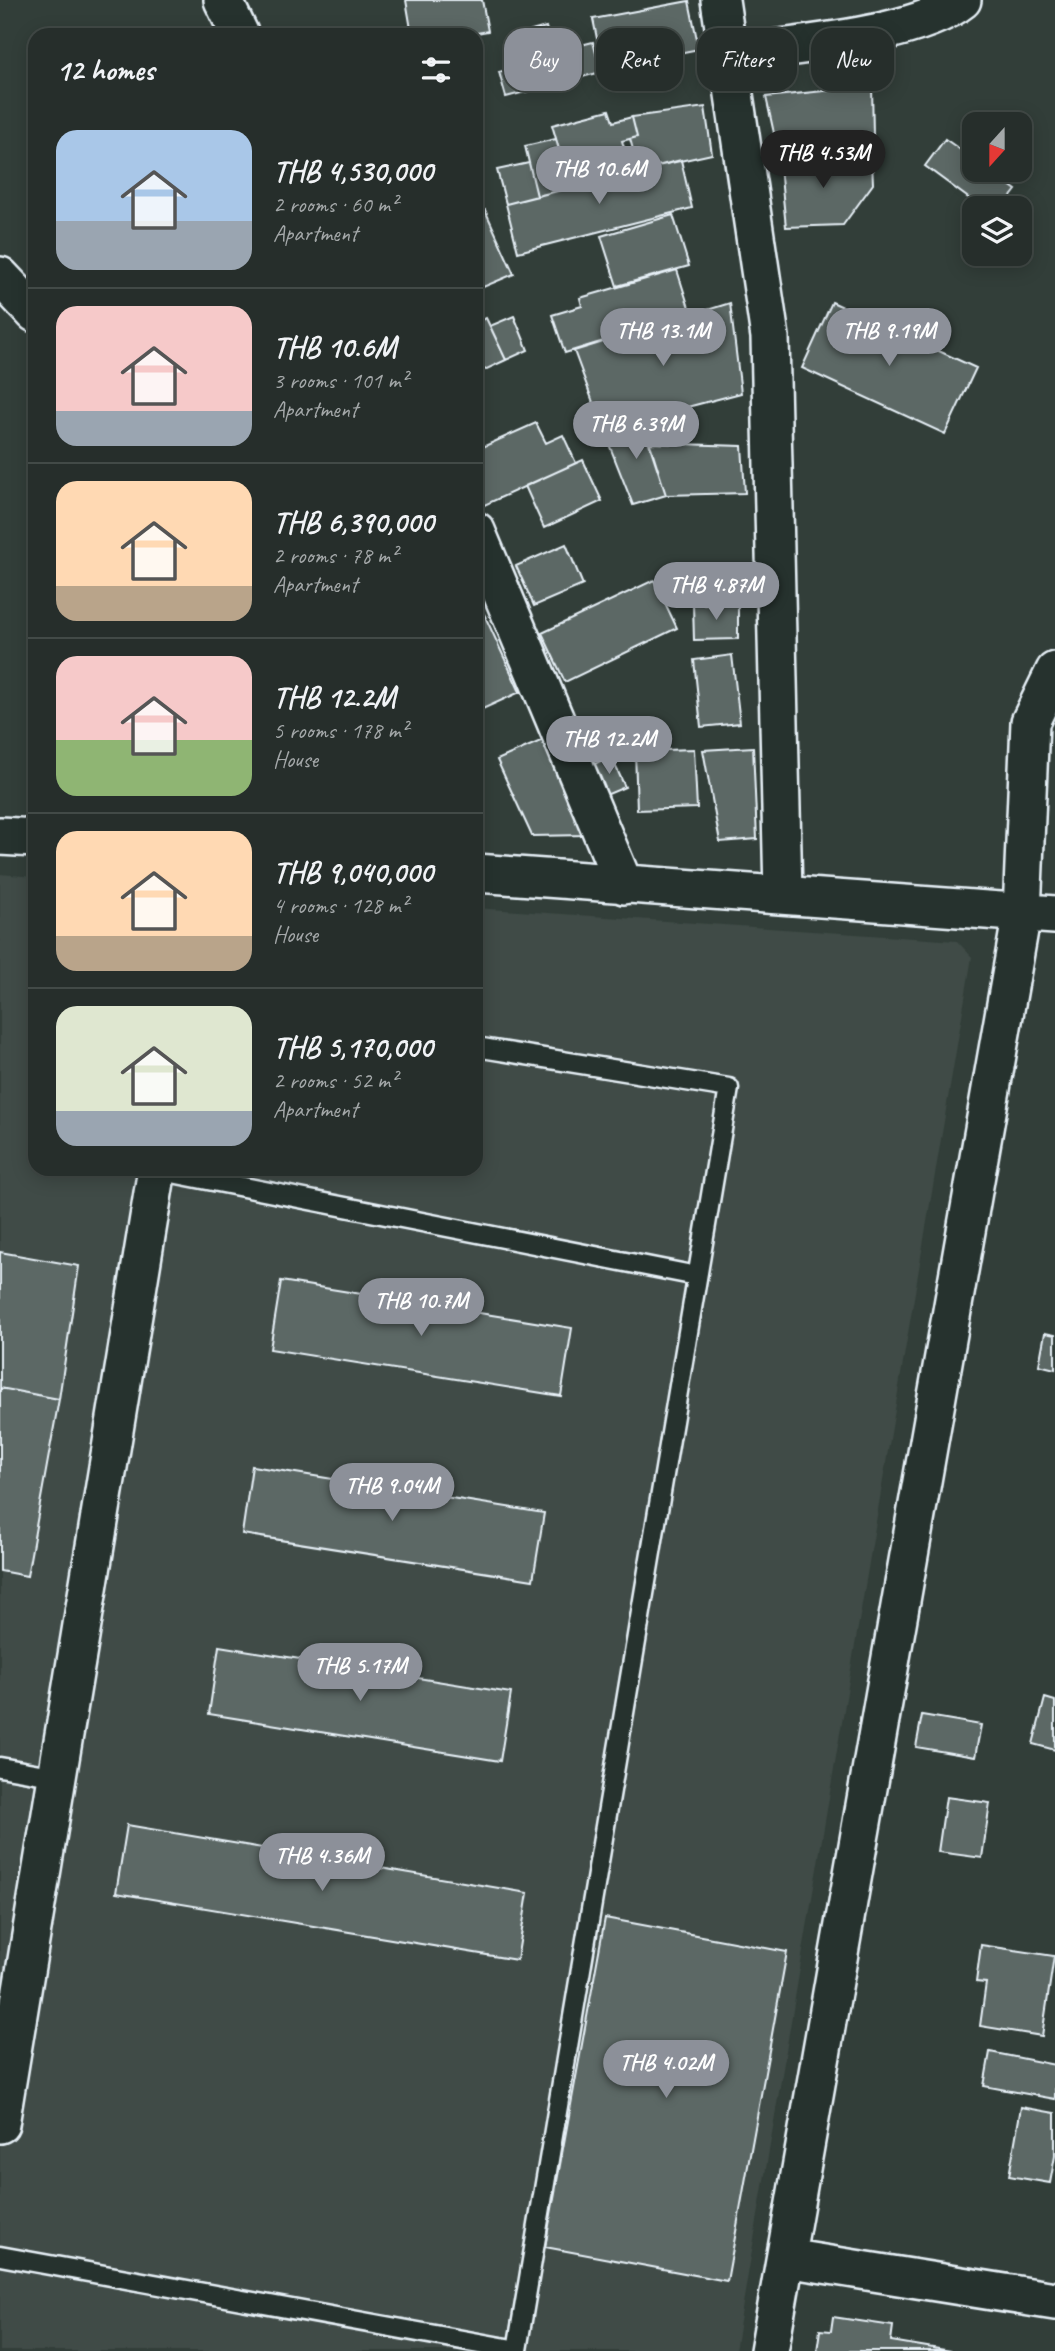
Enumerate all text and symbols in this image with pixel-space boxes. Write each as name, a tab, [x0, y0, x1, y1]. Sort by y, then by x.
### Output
chip: Buy	[504, 28, 582, 91]
chip: Rent	[596, 28, 683, 91]
chip: Filters	[697, 28, 797, 91]
chip: New	[811, 28, 894, 91]
text: 12 homes	[56, 51, 154, 89]
icon: filters	[417, 51, 455, 89]
north arrow	[962, 112, 1032, 182]
map controls	[962, 112, 1032, 266]
pin: THB 4.53M	[743, 130, 903, 190]
text: THB 4.53M	[776, 138, 870, 167]
pin: THB 10.6M	[519, 146, 679, 206]
text: THB 4,530,000	[273, 152, 433, 190]
text: THB 10.6M	[552, 154, 646, 183]
icon: home	[112, 158, 196, 242]
text: 2 rooms · 60 m²	[273, 190, 397, 219]
button: layers	[962, 196, 1032, 266]
text: Apartment	[273, 219, 358, 248]
pin: THB 13.1M	[583, 308, 743, 368]
pin: THB 9.19M	[809, 308, 969, 368]
text: THB 13.1M	[616, 316, 710, 345]
text: THB 9.19M	[842, 316, 936, 345]
text: THB 10.6M	[273, 328, 396, 366]
icon: home	[112, 334, 196, 418]
text: 3 rooms · 101 m²	[273, 366, 408, 395]
text: Apartment	[273, 395, 358, 424]
pin: THB 6.39M	[556, 402, 716, 461]
text: THB 6.39M	[589, 409, 683, 438]
text: THB 6,390,000	[273, 503, 433, 541]
icon: home	[112, 509, 196, 593]
text: 2 rooms · 78 m²	[273, 541, 397, 570]
pin: THB 4.87M	[636, 562, 796, 622]
text: Apartment	[273, 570, 358, 599]
text: THB 4.87M	[669, 570, 763, 599]
text: THB 12.2M	[273, 678, 395, 716]
icon: home	[112, 684, 196, 768]
text: 5 rooms · 178 m²	[273, 716, 408, 745]
pin: THB 12.2M	[529, 716, 689, 776]
text: THB 12.2M	[562, 724, 656, 753]
text: House	[273, 745, 318, 774]
text: THB 9,040,000	[273, 853, 433, 891]
icon: home	[112, 859, 196, 943]
text: 4 rooms · 128 m²	[273, 891, 408, 920]
text: House	[273, 920, 318, 949]
text: THB 5,170,000	[273, 1028, 433, 1066]
icon: home	[112, 1034, 196, 1118]
text: 2 rooms · 52 m²	[273, 1066, 397, 1095]
text: Apartment	[273, 1095, 358, 1124]
pin: THB 10.7M	[341, 1278, 501, 1338]
text: THB 10.7M	[374, 1286, 468, 1315]
pin: THB 9.04M	[312, 1464, 472, 1523]
text: THB 9.04M	[345, 1471, 439, 1500]
pin: THB 5.17M	[280, 1644, 440, 1703]
text: THB 5.17M	[313, 1651, 407, 1680]
pin: THB 4.36M	[242, 1834, 402, 1893]
text: THB 4.36M	[275, 1841, 369, 1870]
pin: THB 4.02M	[586, 2040, 746, 2100]
text: THB 4.02M	[619, 2048, 713, 2077]

